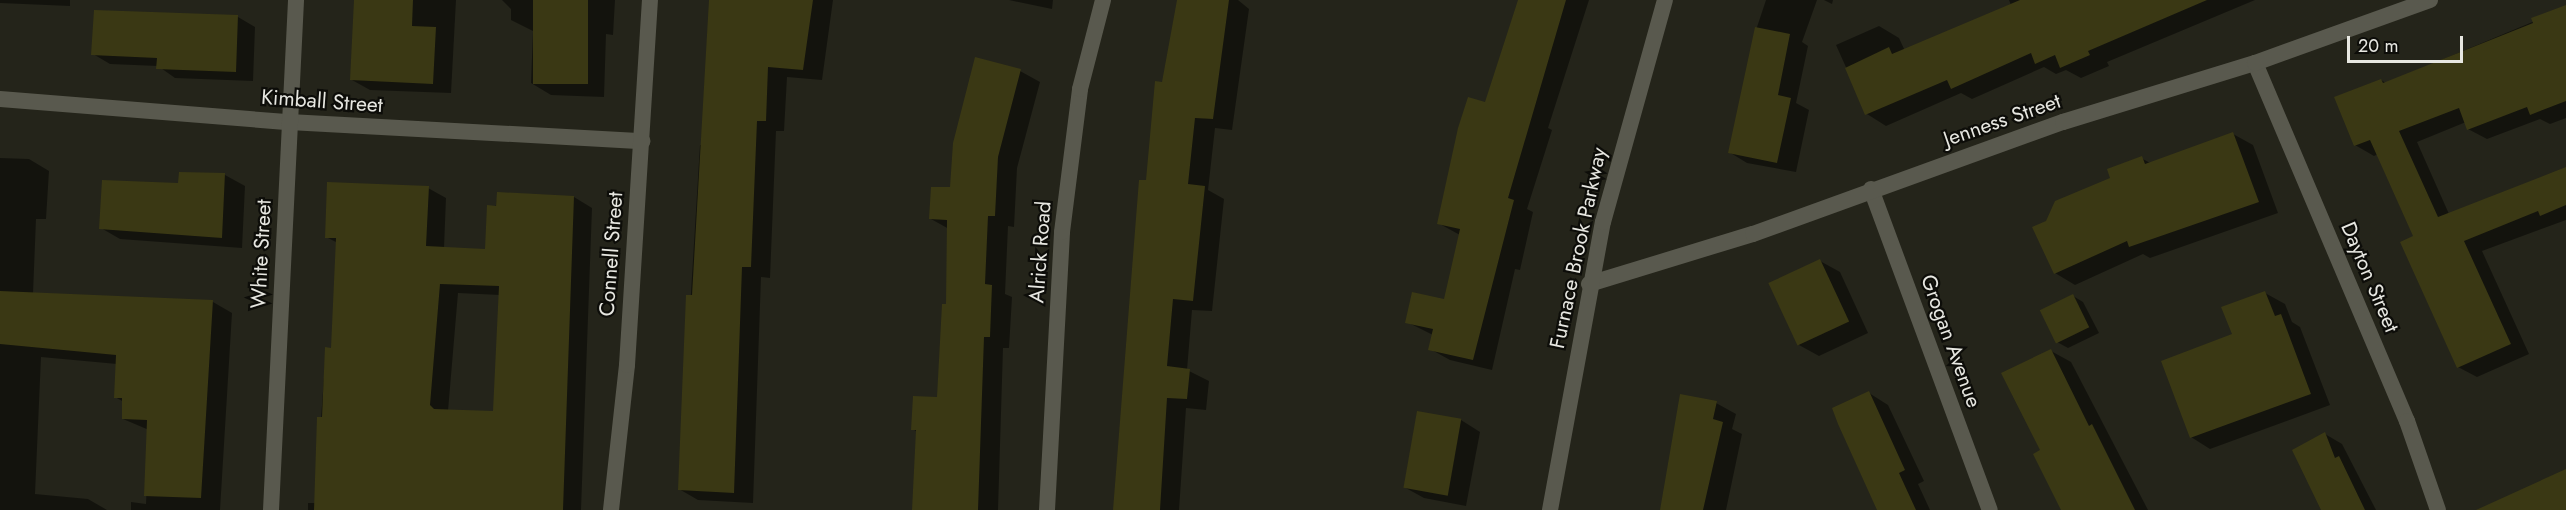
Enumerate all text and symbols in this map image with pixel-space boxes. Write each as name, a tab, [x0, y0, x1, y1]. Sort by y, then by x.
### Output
scale bar	[2350, 24, 2466, 62]
text: 20 m	[2358, 33, 2398, 59]
street label: Kimball Street	[260, 84, 384, 118]
street label: Jenness Street	[1940, 88, 2064, 152]
street label: Furnace Brook Parkway	[1544, 145, 1612, 351]
street label: Connell Street	[594, 191, 628, 317]
street label: White Street	[246, 199, 276, 309]
street label: Alrick Road	[1024, 200, 1056, 304]
street label: Dayton Street	[2335, 218, 2405, 336]
street label: Grogan Avenue	[1915, 271, 1987, 411]

